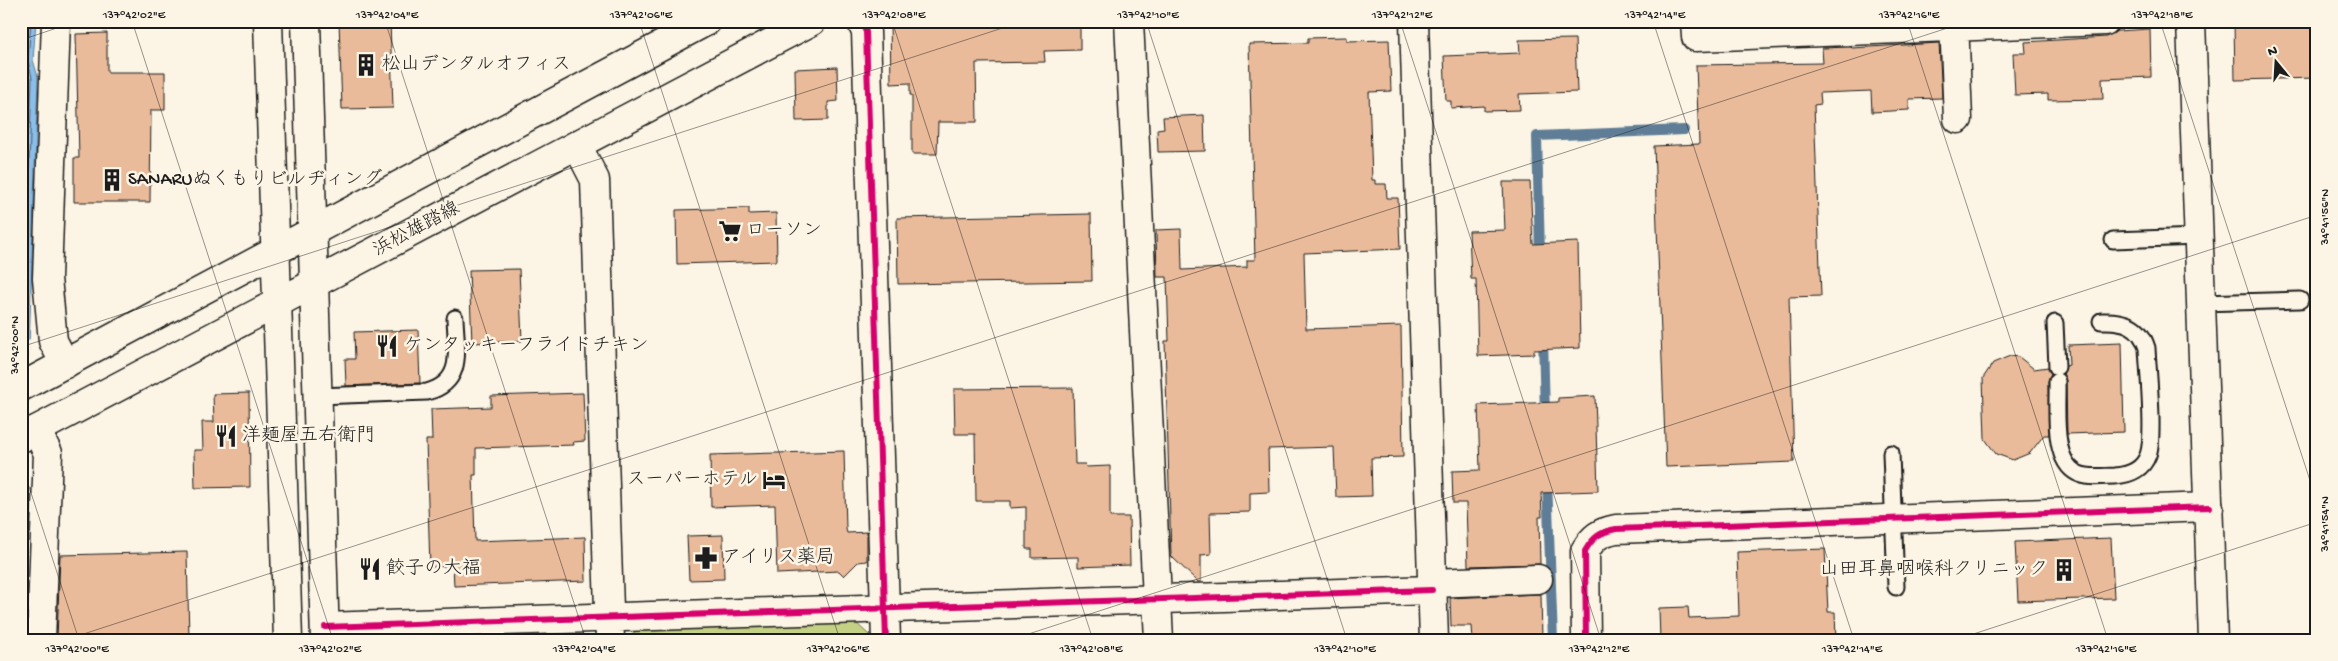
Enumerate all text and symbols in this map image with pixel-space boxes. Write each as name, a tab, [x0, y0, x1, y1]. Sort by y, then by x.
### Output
text: 137°42'02"E	[102, 9, 166, 23]
text: 137°42'04"E	[355, 9, 419, 23]
text: 137°42'06"E	[609, 9, 673, 23]
text: 137°42'08"E	[861, 9, 926, 23]
text: 137°42'10"E	[1116, 9, 1179, 23]
text: 137°42'12"E	[1371, 9, 1433, 23]
text: 137°42'14"E	[1624, 9, 1686, 23]
text: 137°42'16"E	[1878, 9, 1940, 23]
text: 137°42'18"E	[2130, 9, 2193, 23]
north arrow	[2250, 38, 2300, 88]
text: N	[2266, 43, 2280, 62]
building icon: 松山デンタルオフィス	[353, 52, 379, 78]
place label: 松山デンタルオフィス	[382, 54, 571, 77]
building icon: SANARUぬくもりビルヂィング	[99, 167, 125, 193]
place label: SANARUぬくもりビルヂィング	[128, 168, 382, 192]
text: 34°41'56"N	[2319, 189, 2333, 246]
street label: 浜松雄踏線	[369, 197, 464, 262]
supermarket icon: ローソン	[717, 218, 743, 244]
place label: ローソン	[746, 220, 822, 243]
text: 34°42'00"N	[9, 316, 23, 375]
restaurant icon: ケンタッキーフライドチキン	[374, 333, 400, 359]
place label: ケンタッキーフライドチキン	[404, 335, 649, 358]
restaurant icon: 洋麺屋五右衛門	[213, 423, 239, 449]
place label: 洋麺屋五右衛門	[242, 425, 375, 448]
hotel icon: スーパーホテル	[761, 467, 787, 493]
place label: スーパーホテル	[627, 469, 758, 492]
text: 34°41'54"N	[2319, 496, 2333, 553]
pharmacy icon: アイリス薬局	[693, 545, 719, 571]
place label: アイリス薬局	[722, 546, 835, 570]
restaurant icon: 餃子の大福	[357, 556, 383, 582]
building icon: 山田耳鼻咽喉科クリニック	[2051, 557, 2077, 583]
place label: 餃子の大福	[386, 558, 481, 581]
place label: 山田耳鼻咽喉科クリニック	[1820, 558, 2048, 582]
text: 137°42'00"E	[44, 643, 109, 657]
text: 137°42'02"E	[298, 643, 362, 657]
text: 137°42'04"E	[552, 643, 616, 657]
text: 137°42'06"E	[806, 643, 870, 657]
text: 137°42'08"E	[1058, 643, 1123, 657]
text: 137°42'10"E	[1313, 643, 1376, 657]
text: 137°42'12"E	[1568, 643, 1630, 657]
text: 137°42'14"E	[1821, 643, 1883, 657]
text: 137°42'16"E	[2075, 643, 2137, 657]

